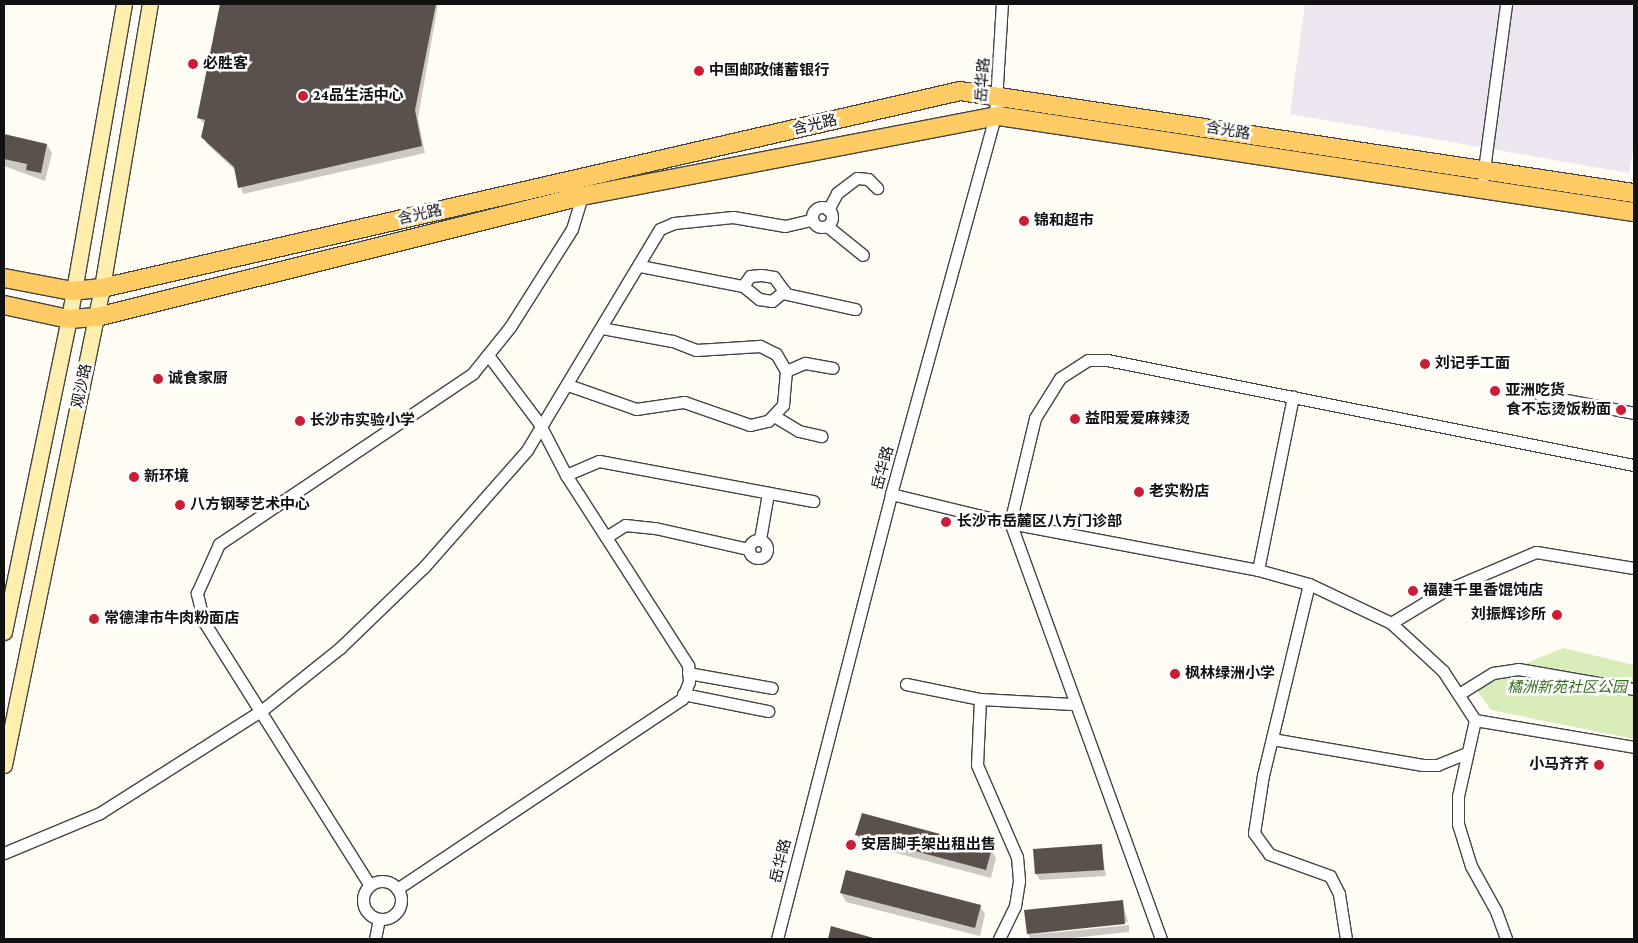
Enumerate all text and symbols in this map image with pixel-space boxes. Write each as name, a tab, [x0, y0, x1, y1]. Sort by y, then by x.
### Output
place label: 必胜客	[203, 55, 248, 73]
street label: 岳华路	[972, 57, 994, 103]
marker: 必胜客	[187, 58, 199, 70]
place label: 中国邮政储蓄银行	[709, 62, 829, 80]
marker: 中国邮政储蓄银行	[693, 65, 705, 77]
place label: 24品生活中心	[313, 87, 404, 105]
marker: 24品生活中心	[297, 90, 309, 102]
street label: 含光路	[791, 111, 839, 139]
street label: 含光路	[1204, 119, 1252, 143]
street label: 含光路	[396, 201, 444, 229]
place label: 锦和超市	[1034, 212, 1094, 230]
marker: 锦和超市	[1018, 215, 1030, 227]
place label: 刘记手工面	[1435, 355, 1510, 373]
marker: 刘记手工面	[1419, 358, 1431, 370]
street label: 观沙路	[69, 362, 95, 410]
place label: 诚食家厨	[168, 370, 228, 388]
marker: 诚食家厨	[152, 373, 164, 385]
place label: 亚洲吃货	[1505, 382, 1565, 400]
marker: 亚洲吃货	[1489, 385, 1501, 397]
place label: 食不忘烫饭粉面	[1506, 401, 1611, 419]
marker: 食不忘烫饭粉面	[1615, 404, 1627, 416]
place label: 益阳爱爱麻辣烫	[1085, 410, 1190, 428]
place label: 长沙市实验小学	[310, 412, 415, 430]
marker: 益阳爱爱麻辣烫	[1069, 413, 1081, 425]
marker: 长沙市实验小学	[294, 415, 306, 427]
street label: 岳华路	[868, 444, 898, 492]
place label: 新环境	[144, 468, 189, 486]
marker: 新环境	[128, 471, 140, 483]
place label: 老实粉店	[1149, 483, 1209, 501]
marker: 老实粉店	[1133, 486, 1145, 498]
place label: 八方钢琴艺术中心	[190, 496, 310, 514]
marker: 八方钢琴艺术中心	[174, 499, 186, 511]
place label: 长沙市岳麓区八方门诊部	[957, 513, 1122, 531]
marker: 长沙市岳麓区八方门诊部	[939, 515, 953, 529]
place label: 福建千里香馄饨店	[1423, 582, 1543, 600]
marker: 福建千里香馄饨店	[1407, 585, 1419, 597]
place label: 刘振辉诊所	[1471, 606, 1546, 624]
marker: 刘振辉诊所	[1550, 608, 1564, 622]
place label: 常德津市牛肉粉面店	[104, 610, 239, 628]
marker: 常德津市牛肉粉面店	[88, 613, 100, 625]
place label: 枫林绿洲小学	[1185, 665, 1275, 683]
marker: 枫林绿洲小学	[1169, 668, 1181, 680]
park label: 橘洲新苑社区公园	[1507, 679, 1627, 697]
place label: 小马齐齐	[1529, 756, 1589, 774]
marker: 小马齐齐	[1593, 759, 1605, 771]
place label: 安居脚手架出租出售	[861, 836, 996, 854]
street label: 岳华路	[767, 837, 795, 885]
marker: 安居脚手架出租出售	[845, 839, 857, 851]

